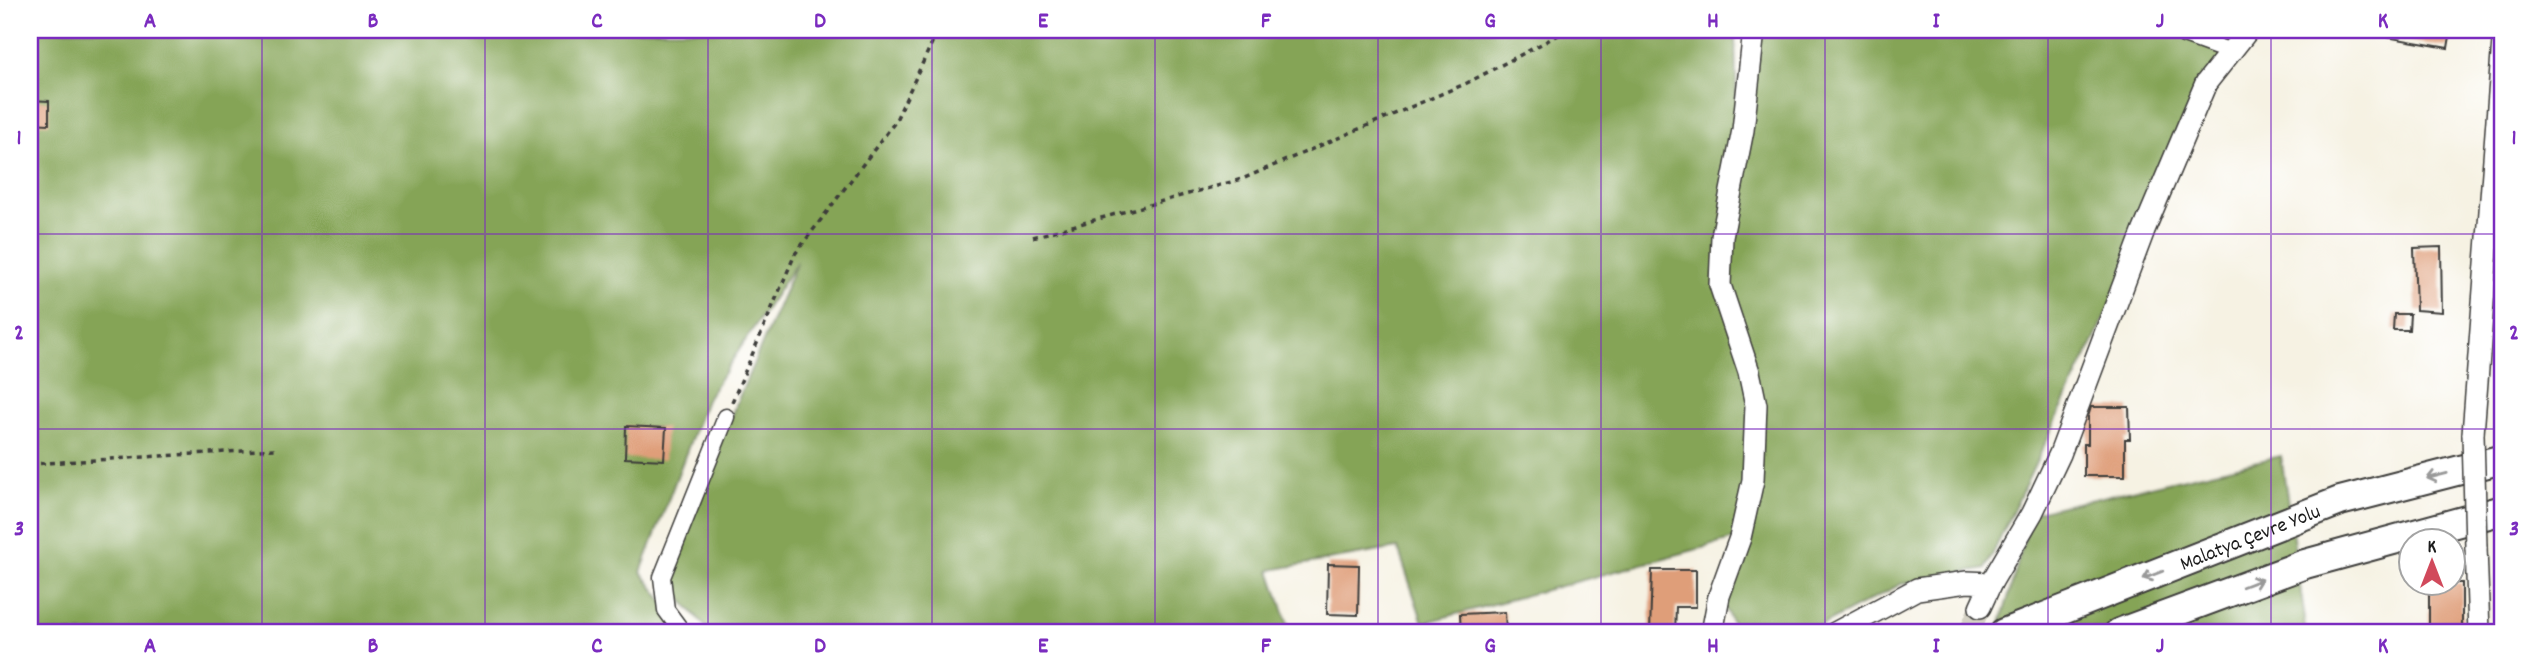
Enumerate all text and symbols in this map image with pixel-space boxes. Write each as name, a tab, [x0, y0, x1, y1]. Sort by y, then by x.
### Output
text: A	[144, 6, 156, 39]
text: B	[368, 6, 379, 39]
text: C	[591, 6, 603, 39]
text: D	[814, 6, 826, 39]
text: E	[1038, 6, 1049, 39]
text: F	[1261, 6, 1272, 39]
text: G	[1484, 6, 1496, 39]
text: H	[1707, 6, 1719, 39]
text: I	[1932, 6, 1940, 39]
text: J	[2156, 6, 2164, 39]
text: K	[2378, 6, 2389, 39]
text: 1	[16, 123, 22, 156]
text: 1	[2511, 123, 2517, 156]
text: 2	[14, 318, 24, 351]
text: 2	[2509, 318, 2519, 351]
one-way arrow	[2426, 470, 2449, 483]
street label: Malatya Çevre Yolu	[2176, 498, 2326, 580]
text: 3	[14, 514, 24, 547]
text: 3	[2509, 514, 2519, 547]
north arrow	[2396, 526, 2466, 596]
text: K	[2428, 535, 2437, 562]
one-way arrow	[2143, 569, 2165, 582]
one-way arrow	[2241, 576, 2263, 589]
text: A	[144, 631, 156, 663]
text: B	[368, 631, 379, 663]
text: C	[591, 631, 603, 663]
text: D	[814, 631, 826, 663]
text: E	[1038, 631, 1049, 663]
text: F	[1261, 631, 1272, 663]
text: G	[1484, 631, 1496, 663]
text: H	[1707, 631, 1719, 663]
text: I	[1932, 631, 1940, 663]
text: J	[2156, 631, 2164, 663]
text: K	[2378, 631, 2389, 663]

